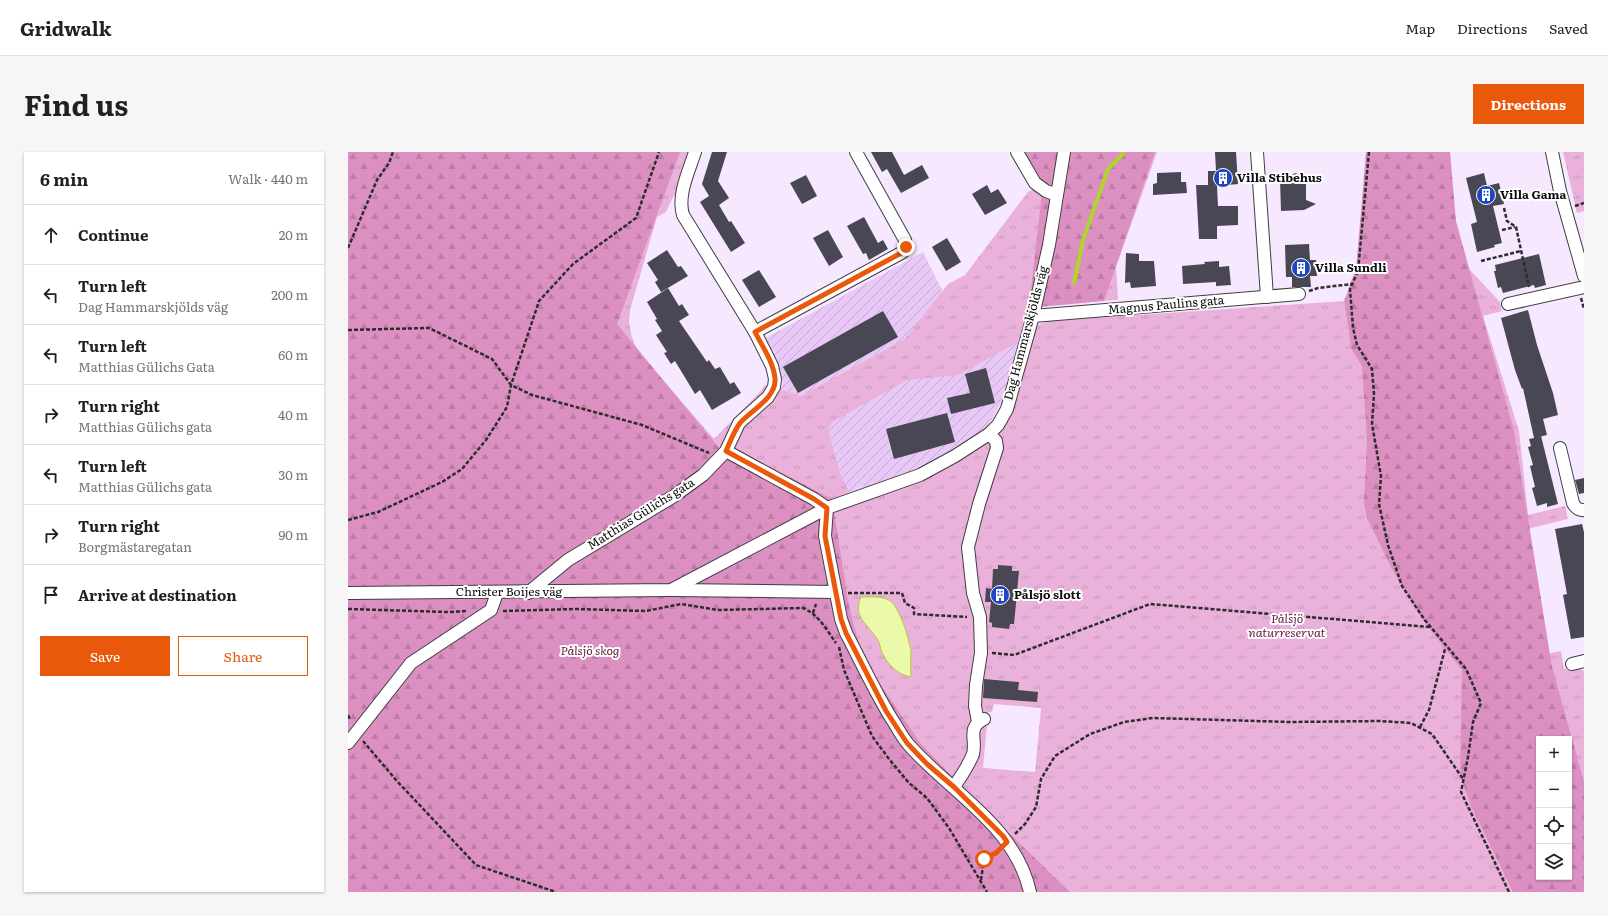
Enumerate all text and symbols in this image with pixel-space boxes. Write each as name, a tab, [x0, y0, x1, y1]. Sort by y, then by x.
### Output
text: Gridwalk	[20, 14, 111, 42]
text: Map	[1405, 18, 1435, 38]
text: Directions	[1457, 18, 1527, 38]
text: Saved	[1549, 18, 1588, 38]
text: Find us	[24, 83, 128, 125]
button: Directions	[1473, 84, 1584, 124]
text: 6 min	[40, 166, 88, 191]
building icon: Villa Stibehus	[1212, 167, 1234, 189]
place label: Villa Stibehus	[1237, 168, 1322, 186]
text: Walk · 440 m	[228, 169, 308, 188]
building icon: Villa Gama	[1475, 184, 1497, 206]
place label: Villa Gama	[1500, 185, 1566, 203]
text: Continue	[78, 223, 148, 246]
icon: ahead	[40, 224, 62, 246]
text: 20 m	[279, 225, 308, 244]
route end	[897, 238, 915, 256]
building icon: Villa Sundli	[1290, 257, 1312, 279]
place label: Villa Sundli	[1315, 258, 1387, 276]
street label: Dag Hammarskjölds väg	[998, 263, 1052, 402]
text: Turn left	[78, 274, 147, 297]
icon: left	[40, 284, 62, 306]
text: 200 m	[271, 285, 308, 304]
street label: Magnus Paulins gata	[1107, 290, 1225, 318]
text: Dag Hammarskjölds väg	[78, 297, 228, 316]
text: Turn left	[78, 334, 147, 357]
icon: left	[40, 344, 62, 366]
text: 60 m	[278, 345, 308, 364]
text: Matthias Gülichs Gata	[78, 357, 215, 376]
text: Turn right	[78, 394, 160, 417]
icon: right	[40, 404, 62, 426]
text: 40 m	[278, 405, 308, 424]
text: Matthias Gülichs gata	[78, 417, 212, 436]
text: Turn left	[78, 454, 147, 477]
icon: left	[40, 464, 62, 486]
text: 30 m	[278, 465, 308, 484]
street label: Matthias Gülichs gata	[583, 472, 698, 554]
text: Matthias Gülichs gata	[78, 477, 212, 496]
text: Turn right	[78, 514, 160, 537]
icon: right	[40, 524, 62, 546]
text: 90 m	[278, 525, 308, 544]
text: Borgmästaregatan	[78, 537, 192, 556]
street label: Christer Boijes väg	[456, 582, 563, 600]
text: Arrive at destination	[78, 583, 237, 606]
icon: arrive	[40, 584, 62, 606]
building icon: Pålsjö slott	[989, 584, 1011, 606]
place label: Pålsjö slott	[1014, 585, 1082, 603]
park label: Pålsjö naturreservat	[1249, 609, 1326, 641]
button: Save	[40, 636, 170, 676]
button: Share	[178, 636, 308, 676]
park label: Pålsjö skog	[561, 641, 619, 659]
map controls	[1536, 736, 1572, 880]
button: +	[1536, 736, 1572, 772]
button: −	[1536, 772, 1572, 808]
button: locate	[1536, 808, 1572, 844]
button: layers	[1536, 844, 1572, 880]
route start	[975, 850, 993, 868]

